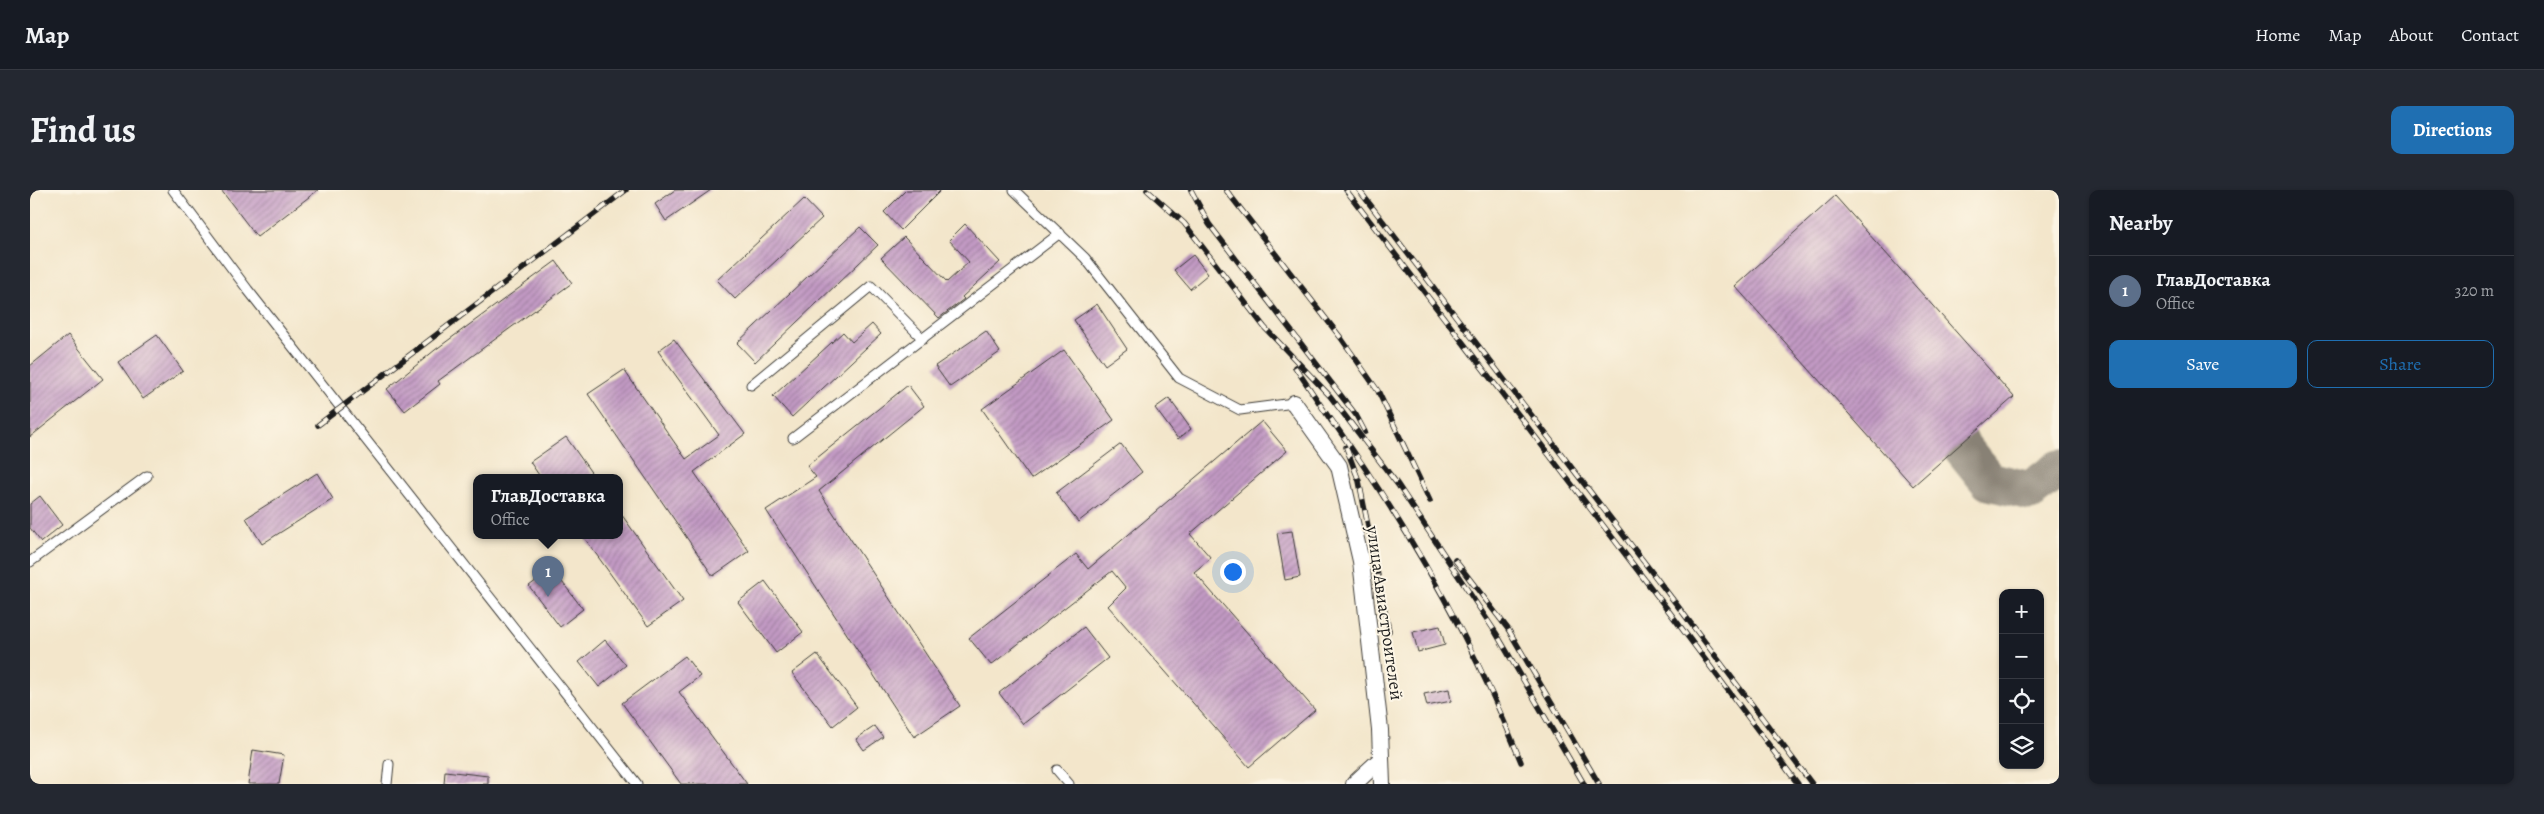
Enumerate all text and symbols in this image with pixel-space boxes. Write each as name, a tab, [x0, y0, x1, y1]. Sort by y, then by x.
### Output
text: Map	[25, 19, 69, 51]
text: Home	[2255, 23, 2300, 47]
text: Map	[2328, 23, 2361, 47]
text: About	[2389, 23, 2433, 47]
text: Contact	[2461, 23, 2519, 47]
text: Find us	[30, 106, 136, 154]
button: Directions	[2391, 106, 2514, 154]
text: Nearby	[2109, 209, 2172, 237]
text: ГлавДоставка	[2156, 267, 2270, 293]
text: 1	[2122, 280, 2128, 302]
text: 320 m	[2455, 280, 2494, 302]
text: Office	[2156, 293, 2195, 315]
button: Save	[2109, 340, 2297, 388]
button: Share	[2307, 340, 2494, 388]
popup	[473, 474, 623, 539]
text: ГлавДоставка	[491, 483, 605, 509]
text: Office	[491, 509, 530, 531]
street label: улица Авиастроителей	[1361, 523, 1409, 702]
pin: 1	[532, 556, 564, 597]
your location	[1220, 559, 1246, 585]
map controls	[1999, 589, 2044, 769]
button: +	[1999, 589, 2044, 634]
button: −	[1999, 634, 2044, 679]
button: locate	[1999, 679, 2044, 724]
button: layers	[1999, 724, 2044, 769]

